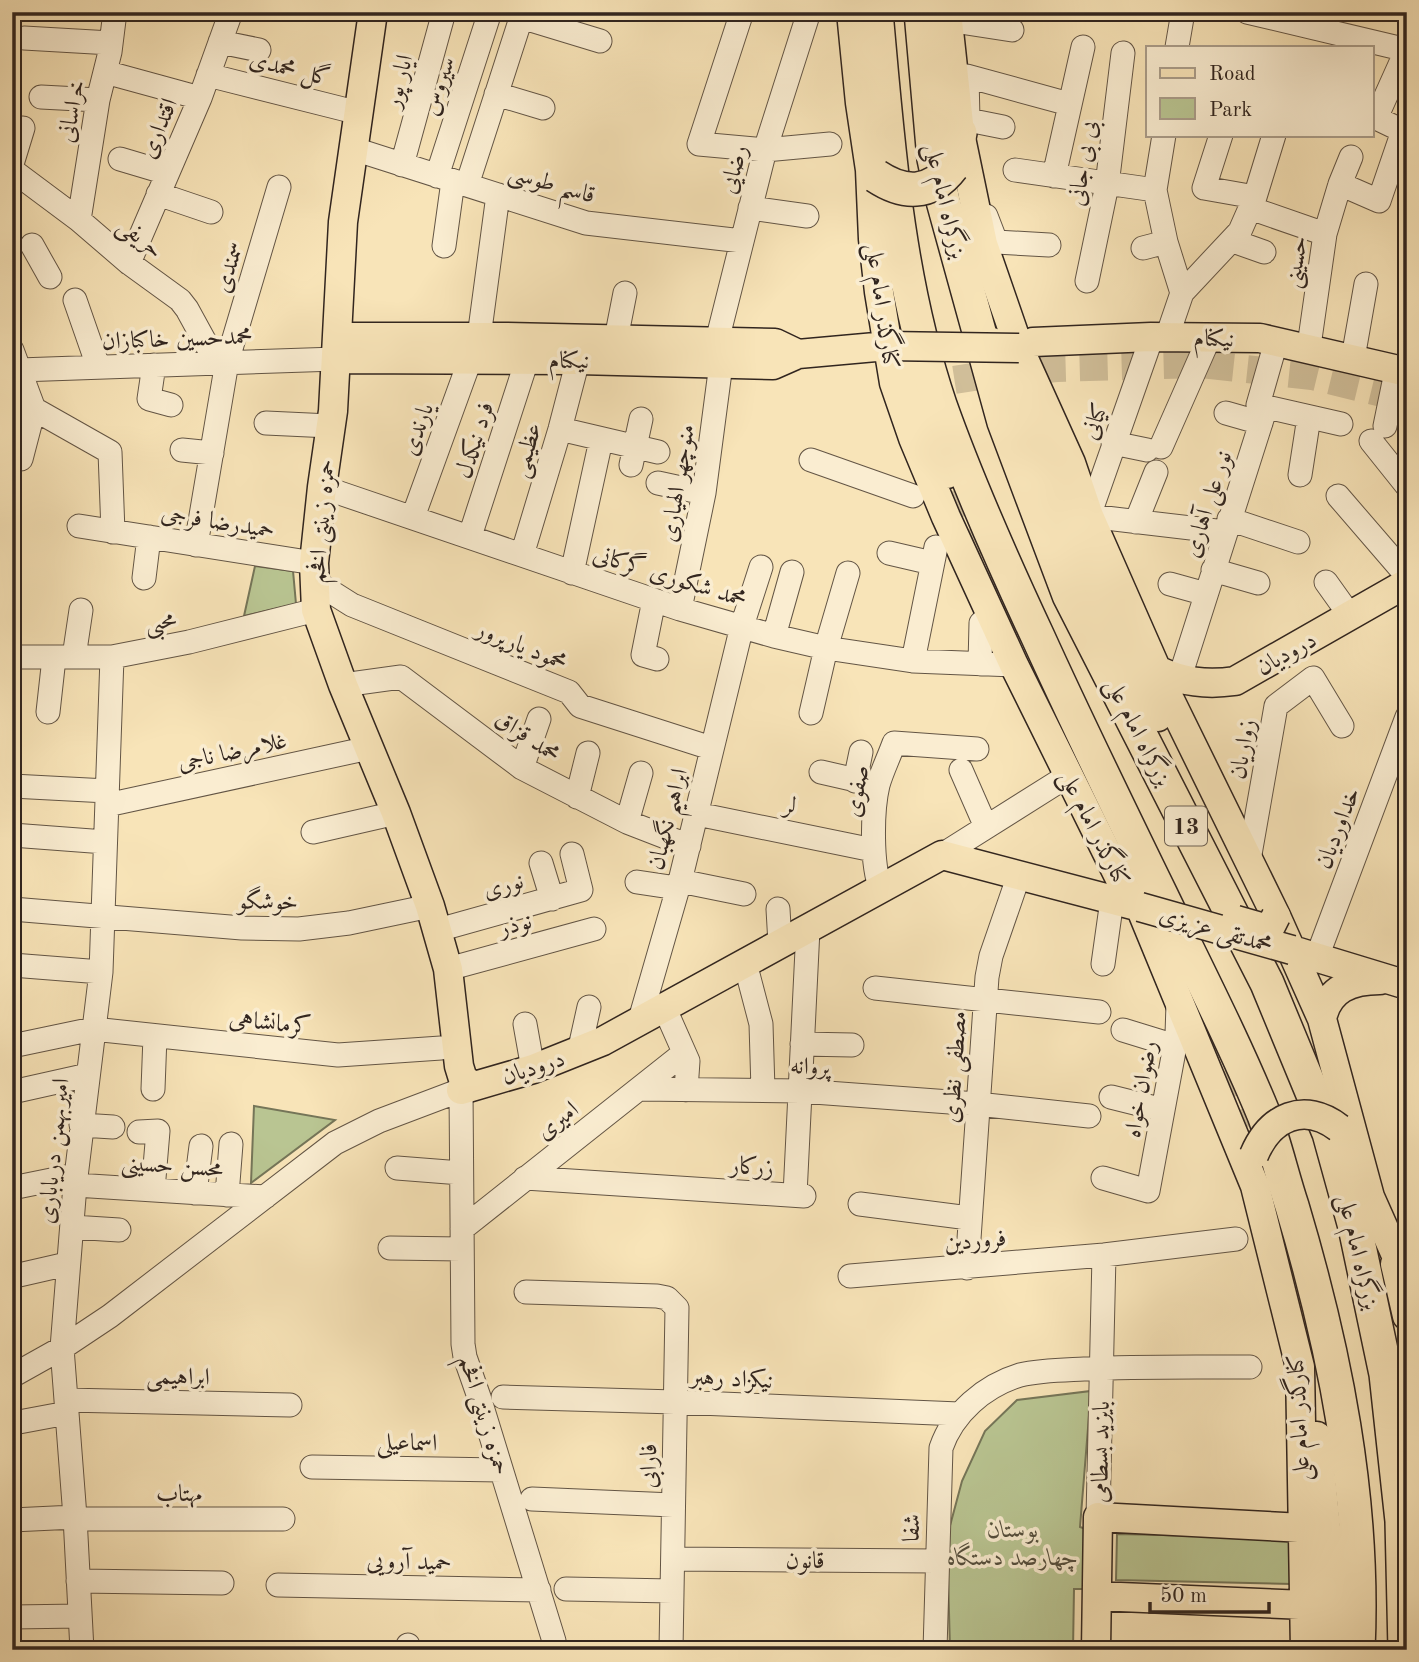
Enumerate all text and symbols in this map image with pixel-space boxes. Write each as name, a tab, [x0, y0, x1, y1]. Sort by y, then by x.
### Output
street label: گل محمدی	[246, 43, 334, 94]
legend	[1146, 46, 1374, 136]
street label: ایار پور	[381, 52, 421, 113]
street label: سیروس	[419, 54, 461, 119]
text: Road	[1209, 64, 1256, 85]
street label: خراسانی	[55, 78, 91, 145]
street label: اقتداری	[137, 95, 183, 162]
text: Park	[1209, 100, 1252, 121]
street label: بی بی جانی	[1065, 119, 1106, 208]
street label: بزرگراه امام علی	[912, 140, 975, 263]
street label: رضایی	[717, 143, 754, 197]
street label: قاسم طوسی	[503, 161, 597, 218]
street label: حریفی	[111, 213, 167, 266]
street label: حسینی	[1281, 234, 1316, 291]
street label: سمندی	[211, 239, 249, 296]
street label: کنارگذر امام علی	[853, 241, 909, 372]
street label: محمدحسین خاکبازان	[101, 325, 253, 355]
street label: نیکنام	[1193, 328, 1235, 359]
street label: نیکنام	[548, 350, 590, 381]
street label: یارندی	[398, 399, 441, 459]
street label: فرد نیکدل	[450, 399, 500, 482]
street label: کیانی	[1078, 400, 1113, 443]
street label: عظیمی	[509, 420, 550, 481]
street label: منوچهر الهیاری	[658, 423, 702, 544]
street label: نور علی آهاری	[1177, 447, 1240, 562]
street label: حمزه زینتی افخم	[304, 458, 348, 585]
street label: حمیدرضا فرجی	[159, 502, 276, 545]
street label: محمد شکوری گرکانی	[590, 537, 751, 614]
street label: محبی	[142, 608, 180, 644]
street label: محمود یارپرور	[470, 617, 570, 678]
street label: درودیان	[1253, 629, 1322, 682]
street label: بزرگراه امام علی	[1094, 672, 1180, 794]
street label: محمد قزاق	[490, 707, 564, 769]
street label: زواریان	[1227, 717, 1262, 781]
street label: غلامرضا ناجی	[176, 730, 290, 779]
street label: صفوی	[842, 763, 875, 819]
street label: کنارگذر امام علی	[1048, 764, 1139, 894]
street label: ابراهیم نگهبان	[641, 765, 703, 875]
street label: خداوردیان	[1312, 785, 1366, 873]
street label: لر	[778, 793, 798, 821]
road number: 13	[1165, 806, 1207, 846]
street label: نوری	[481, 870, 527, 905]
street label: خوشگو	[236, 885, 298, 917]
street label: محمدتقی عزیزی	[1155, 903, 1275, 961]
street label: نوذر	[494, 910, 535, 943]
street label: کرمانشاهی	[228, 1005, 312, 1041]
street label: مصطفی نظری	[940, 1010, 975, 1124]
street label: رضوان خواه	[1122, 1039, 1163, 1140]
street label: درودیان	[499, 1048, 568, 1091]
street label: پروانه	[789, 1055, 833, 1083]
street label: امیربهمن دریاباری	[35, 1077, 77, 1225]
street label: امیری	[533, 1098, 584, 1145]
street label: محسن حسینی	[120, 1151, 224, 1186]
street label: زرکار	[727, 1153, 775, 1181]
street label: بزرگراه امام علی	[1325, 1191, 1388, 1314]
street label: فروردین	[943, 1227, 1007, 1258]
street label: حمزه زینتی افخم	[446, 1352, 515, 1481]
street label: کنارگذر امام علی	[1278, 1354, 1322, 1482]
street label: نیکزاد رهبر	[687, 1364, 774, 1395]
street label: ابراهیمی	[146, 1365, 210, 1394]
street label: بایزید بسطامی	[1089, 1401, 1115, 1503]
street label: اسماعیلی	[376, 1431, 438, 1460]
street label: فارابی	[638, 1443, 665, 1489]
street label: مهتاب	[156, 1483, 202, 1508]
street label: شفا	[901, 1514, 925, 1543]
park label: بوستان چهارصد دستگاه	[947, 1519, 1079, 1573]
street label: حمید آرویی	[366, 1546, 452, 1577]
street label: قانون	[785, 1550, 825, 1575]
scale bar	[1150, 1571, 1268, 1615]
text: 50 m	[1160, 1586, 1207, 1607]

